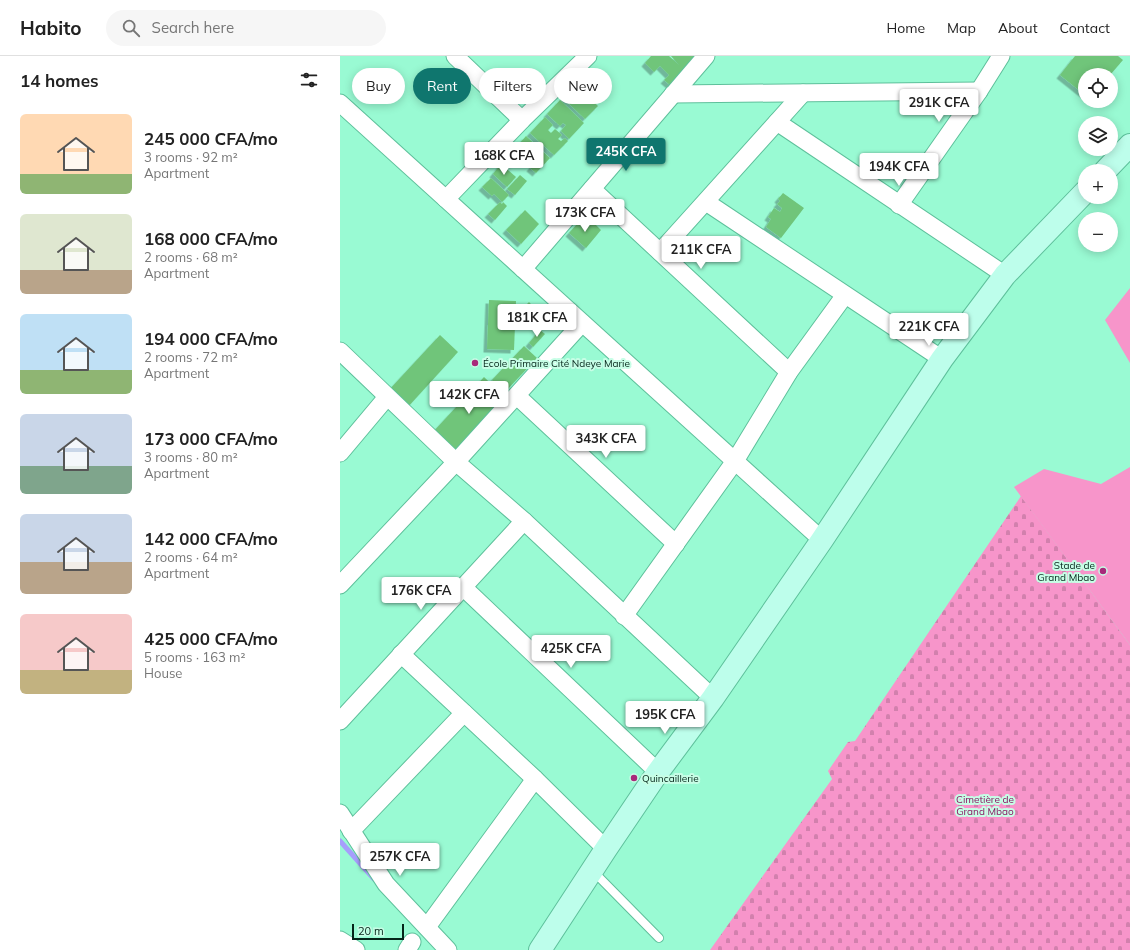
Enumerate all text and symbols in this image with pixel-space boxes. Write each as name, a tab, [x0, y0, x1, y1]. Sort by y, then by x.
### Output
search box	[106, 10, 386, 46]
text: Habito	[20, 16, 82, 40]
icon: search	[120, 17, 142, 39]
text: Search here	[152, 18, 234, 37]
text: Home	[886, 19, 925, 37]
text: Map	[947, 19, 976, 37]
text: About	[998, 19, 1038, 37]
text: Contact	[1060, 19, 1110, 37]
chip: Buy	[352, 68, 405, 104]
chip: Rent	[413, 68, 471, 104]
chip: Filters	[479, 68, 546, 104]
chip: New	[554, 68, 612, 104]
map controls	[1078, 68, 1118, 252]
button: locate	[1078, 68, 1118, 108]
icon: filters	[298, 69, 320, 91]
text: 14 homes	[20, 70, 99, 91]
pin: 291K CFA	[898, 89, 980, 123]
text: 291K CFA	[909, 94, 970, 110]
button: layers	[1078, 116, 1118, 156]
text: 245 000 CFA/mo	[144, 128, 278, 149]
icon: home	[52, 130, 100, 178]
pin: 245K CFA	[585, 138, 667, 172]
pin: 168K CFA	[463, 142, 545, 176]
text: 245K CFA	[596, 143, 657, 159]
text: 168K CFA	[474, 147, 535, 163]
text: 3 rooms · 92 m²	[144, 149, 238, 165]
pin: 194K CFA	[858, 153, 940, 187]
text: 194K CFA	[869, 158, 930, 174]
button: +	[1078, 164, 1118, 204]
text: Apartment	[144, 165, 209, 181]
pin: 173K CFA	[544, 199, 626, 233]
text: 173K CFA	[555, 204, 616, 220]
button: −	[1078, 212, 1118, 252]
text: 168 000 CFA/mo	[144, 228, 278, 249]
icon: home	[52, 230, 100, 278]
pin: 211K CFA	[660, 236, 742, 270]
text: 211K CFA	[671, 241, 732, 257]
text: 2 rooms · 68 m²	[144, 249, 238, 265]
text: Apartment	[144, 265, 209, 281]
pin: 181K CFA	[496, 304, 578, 338]
text: 181K CFA	[507, 309, 568, 325]
pin: 221K CFA	[888, 313, 970, 347]
text: 221K CFA	[899, 318, 960, 334]
text: 194 000 CFA/mo	[144, 328, 278, 349]
icon: home	[52, 330, 100, 378]
text: 2 rooms · 72 m²	[144, 349, 238, 365]
place label: École Primaire Cité Ndeye Marie	[483, 357, 630, 370]
marker: École Primaire Cité Ndeye Marie	[470, 358, 480, 368]
text: Apartment	[144, 365, 209, 381]
pin: 142K CFA	[428, 381, 510, 415]
text: 142K CFA	[439, 386, 500, 402]
pin: 343K CFA	[565, 425, 647, 459]
text: 173 000 CFA/mo	[144, 428, 278, 449]
icon: home	[52, 430, 100, 478]
text: 343K CFA	[576, 430, 637, 446]
text: 3 rooms · 80 m²	[144, 449, 238, 465]
text: Apartment	[144, 465, 209, 481]
text: 142 000 CFA/mo	[144, 528, 278, 549]
icon: home	[52, 530, 100, 578]
text: 2 rooms · 64 m²	[144, 549, 238, 565]
place label: Stade de Grand Mbao	[1037, 559, 1095, 584]
text: Apartment	[144, 565, 209, 581]
marker: Stade de Grand Mbao	[1098, 566, 1108, 576]
pin: 176K CFA	[380, 577, 462, 611]
text: 176K CFA	[391, 582, 452, 598]
text: 425 000 CFA/mo	[144, 628, 278, 649]
icon: home	[52, 630, 100, 678]
pin: 425K CFA	[530, 635, 612, 669]
text: 425K CFA	[541, 640, 602, 656]
text: 5 rooms · 163 m²	[144, 649, 245, 665]
text: House	[144, 665, 182, 681]
pin: 195K CFA	[624, 701, 706, 735]
text: 195K CFA	[635, 706, 696, 722]
place label: Quincaillerie	[642, 772, 699, 785]
marker: Quincaillerie	[629, 773, 639, 783]
park label: Cimetière de Grand Mbao	[956, 793, 1014, 818]
pin: 257K CFA	[359, 843, 441, 877]
text: 257K CFA	[370, 848, 431, 864]
scale bar	[352, 922, 404, 941]
text: 20 m	[358, 924, 384, 938]

